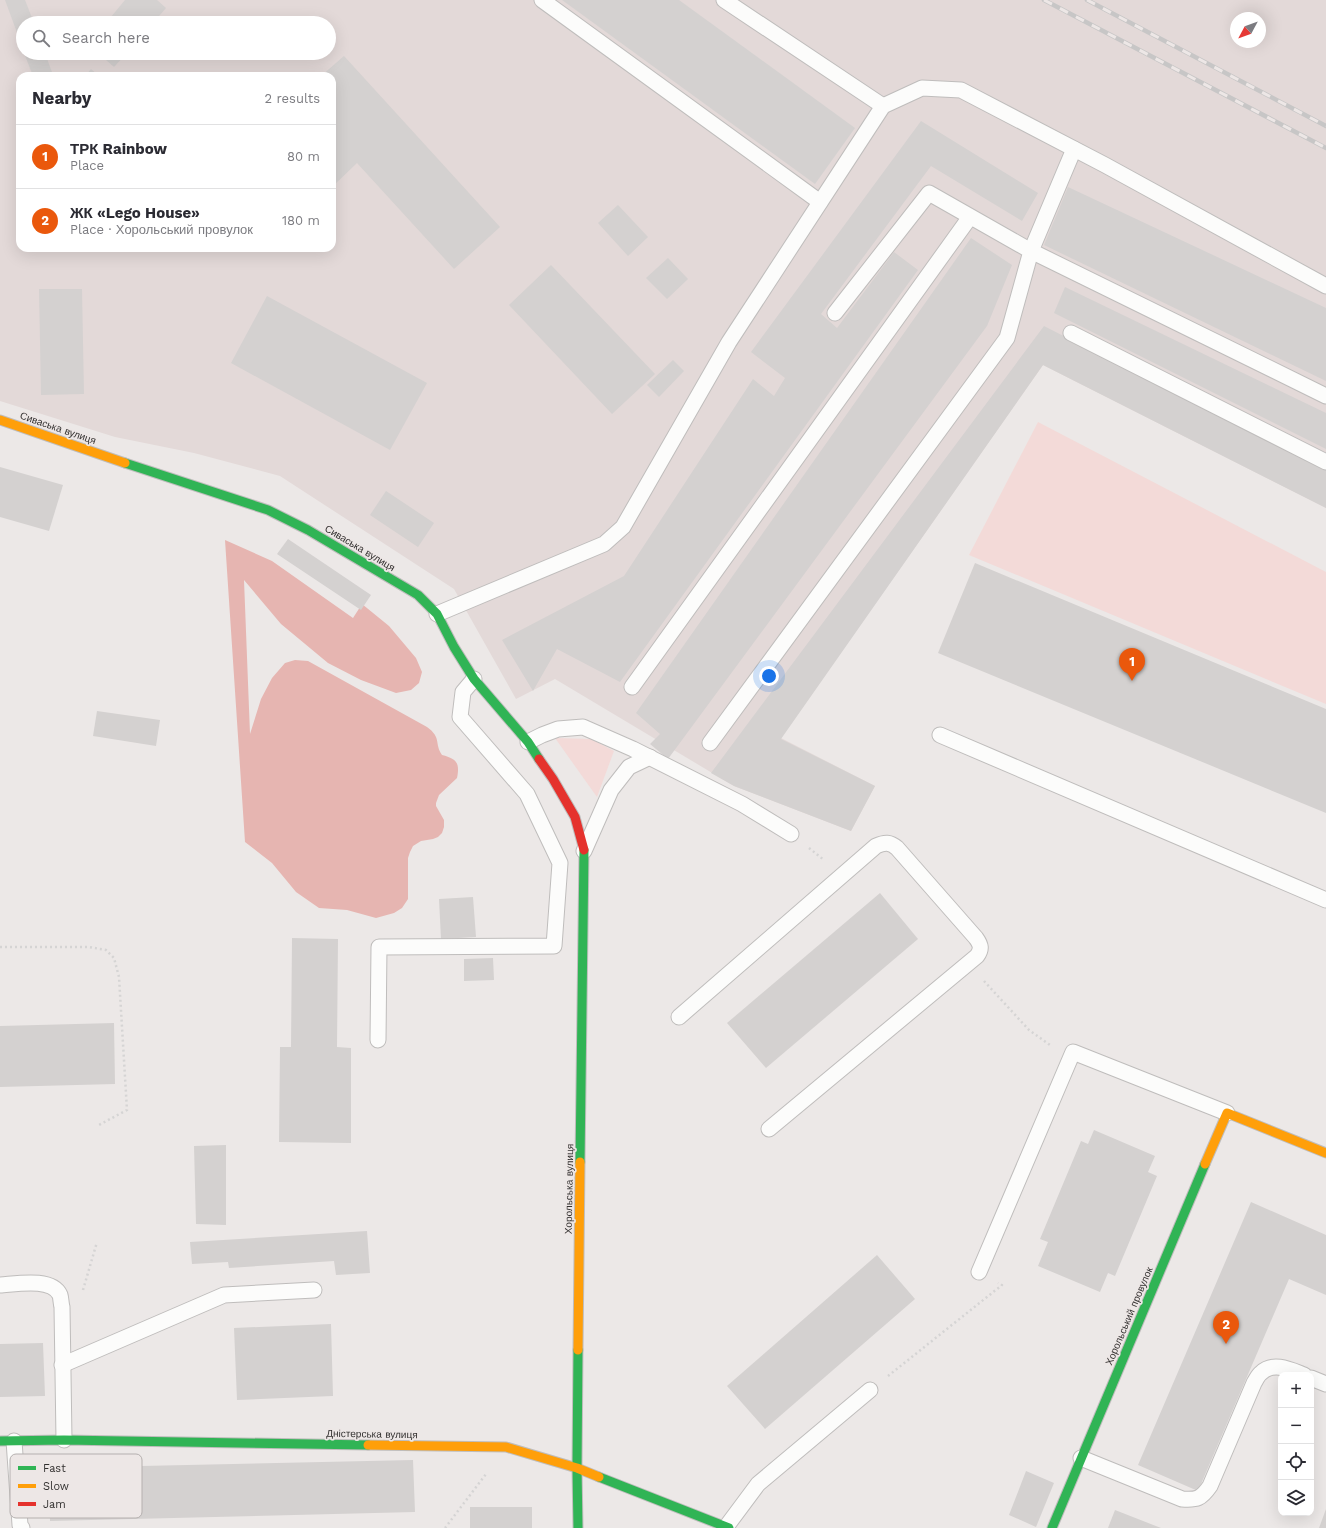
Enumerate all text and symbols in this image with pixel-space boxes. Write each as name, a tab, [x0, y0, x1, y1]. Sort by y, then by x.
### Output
north arrow	[1230, 12, 1266, 48]
search box	[16, 16, 336, 60]
icon: search	[30, 27, 52, 49]
text: Search here	[62, 29, 150, 47]
text: Nearby	[32, 88, 91, 108]
text: 2 results	[265, 91, 320, 106]
text: ТРК Rainbow	[70, 140, 167, 158]
text: 1	[42, 149, 48, 164]
text: 80 m	[287, 149, 320, 164]
text: Place	[70, 158, 104, 173]
text: ЖК «Lego House»	[70, 204, 200, 222]
text: 2	[41, 213, 49, 228]
text: 180 m	[282, 213, 320, 228]
text: Place · Хорольський провулок	[70, 222, 253, 237]
street label: Сиваська вулиця	[18, 410, 98, 446]
street label: Сиваська вулиця	[323, 523, 397, 573]
pin: 1	[1119, 648, 1145, 681]
your location	[759, 666, 779, 686]
street label: Хорольська вулиця	[563, 1144, 575, 1234]
street label: Хорольський провулок	[1103, 1265, 1155, 1367]
pin: 2	[1213, 1311, 1239, 1344]
map controls	[1278, 1372, 1314, 1516]
button: +	[1278, 1372, 1314, 1408]
button: −	[1278, 1408, 1314, 1444]
street label: Дністерська вулиця	[326, 1428, 418, 1440]
button: locate	[1278, 1444, 1314, 1480]
legend	[10, 1454, 142, 1518]
text: Fast	[43, 1462, 66, 1475]
text: Slow	[43, 1480, 69, 1493]
button: layers	[1278, 1480, 1314, 1516]
text: Jam	[43, 1498, 66, 1511]

